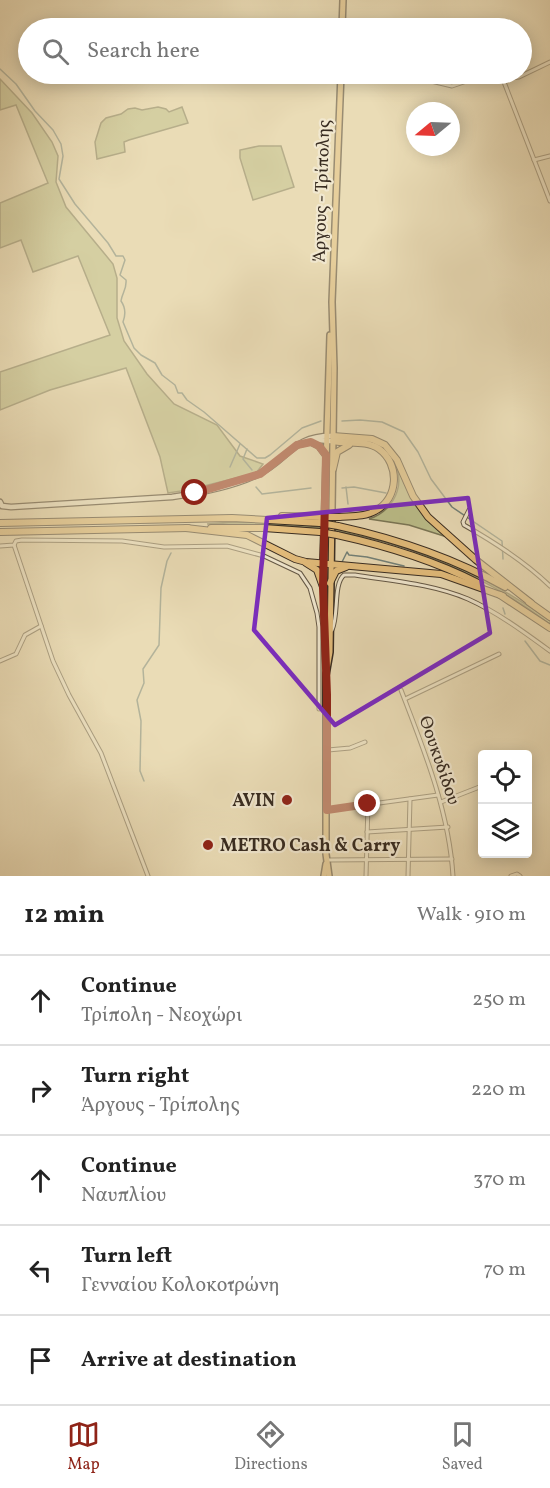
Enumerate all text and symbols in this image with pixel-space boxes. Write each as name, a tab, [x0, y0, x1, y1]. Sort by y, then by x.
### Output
search box	[18, 18, 532, 84]
icon: search	[39, 35, 72, 68]
text: Search here	[87, 36, 200, 67]
north arrow	[406, 102, 460, 156]
street label: Άργους - Τρίπολης	[308, 119, 337, 263]
route start	[181, 479, 207, 505]
street label: Θουκυδίδου	[412, 713, 465, 808]
map controls	[478, 750, 532, 858]
button: locate	[478, 750, 532, 804]
place label: AVIN	[232, 789, 275, 814]
route end	[354, 790, 380, 816]
marker: AVIN	[280, 793, 294, 807]
button: layers	[478, 804, 532, 858]
place label: METRO Cash & Carry	[220, 834, 400, 859]
marker: METRO Cash & Carry	[201, 838, 215, 852]
text: 12 min	[24, 897, 105, 933]
text: Walk · 910 m	[417, 901, 526, 929]
text: Continue	[81, 971, 177, 1002]
icon: ahead	[24, 984, 57, 1017]
text: 250 m	[472, 986, 526, 1014]
text: Τρίπολη - Νεοχώρι	[81, 1002, 243, 1030]
text: Turn right	[81, 1061, 189, 1092]
icon: right	[24, 1074, 57, 1107]
text: 220 m	[471, 1076, 526, 1104]
text: Άργους - Τρίπολης	[81, 1092, 240, 1120]
text: Continue	[81, 1151, 177, 1182]
icon: ahead	[24, 1164, 57, 1197]
text: 370 m	[473, 1166, 526, 1194]
text: Ναυπλίου	[81, 1182, 166, 1210]
text: Turn left	[81, 1241, 172, 1272]
icon: left	[24, 1254, 57, 1287]
text: 70 m	[483, 1256, 526, 1284]
text: Γενναίου Κολοκοτρώνη	[81, 1272, 280, 1300]
icon: arrive	[24, 1344, 57, 1377]
text: Arrive at destination	[81, 1345, 297, 1376]
tab: Map	[67, 1418, 100, 1476]
tab: Directions	[234, 1418, 308, 1476]
tab: Saved	[442, 1418, 483, 1476]

